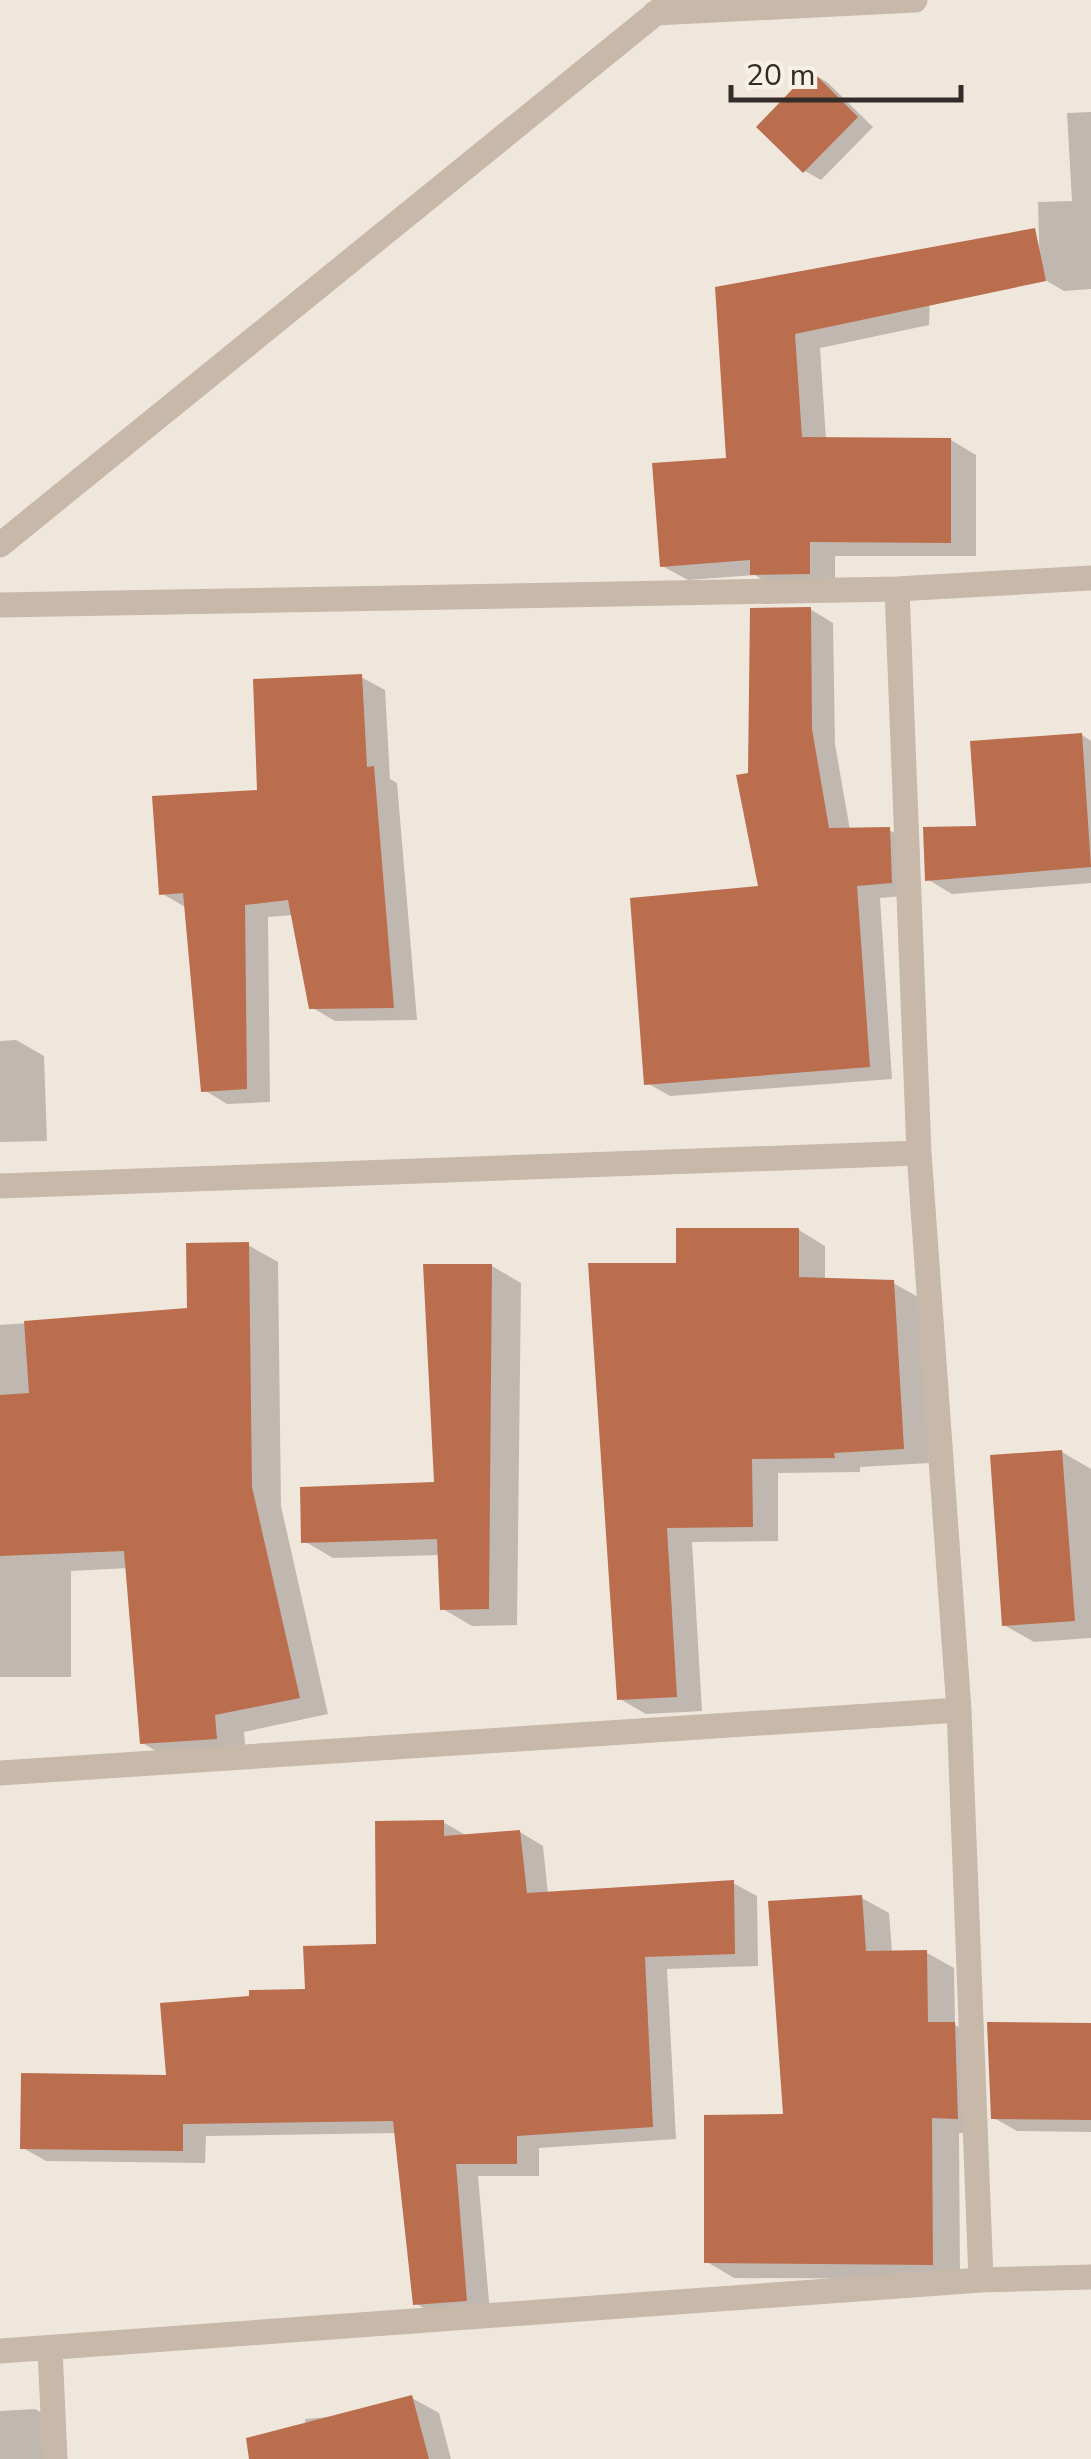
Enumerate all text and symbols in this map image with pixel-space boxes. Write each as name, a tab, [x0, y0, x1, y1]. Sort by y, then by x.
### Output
scale bar	[731, 40, 961, 102]
text: 20 m	[746, 55, 815, 96]

